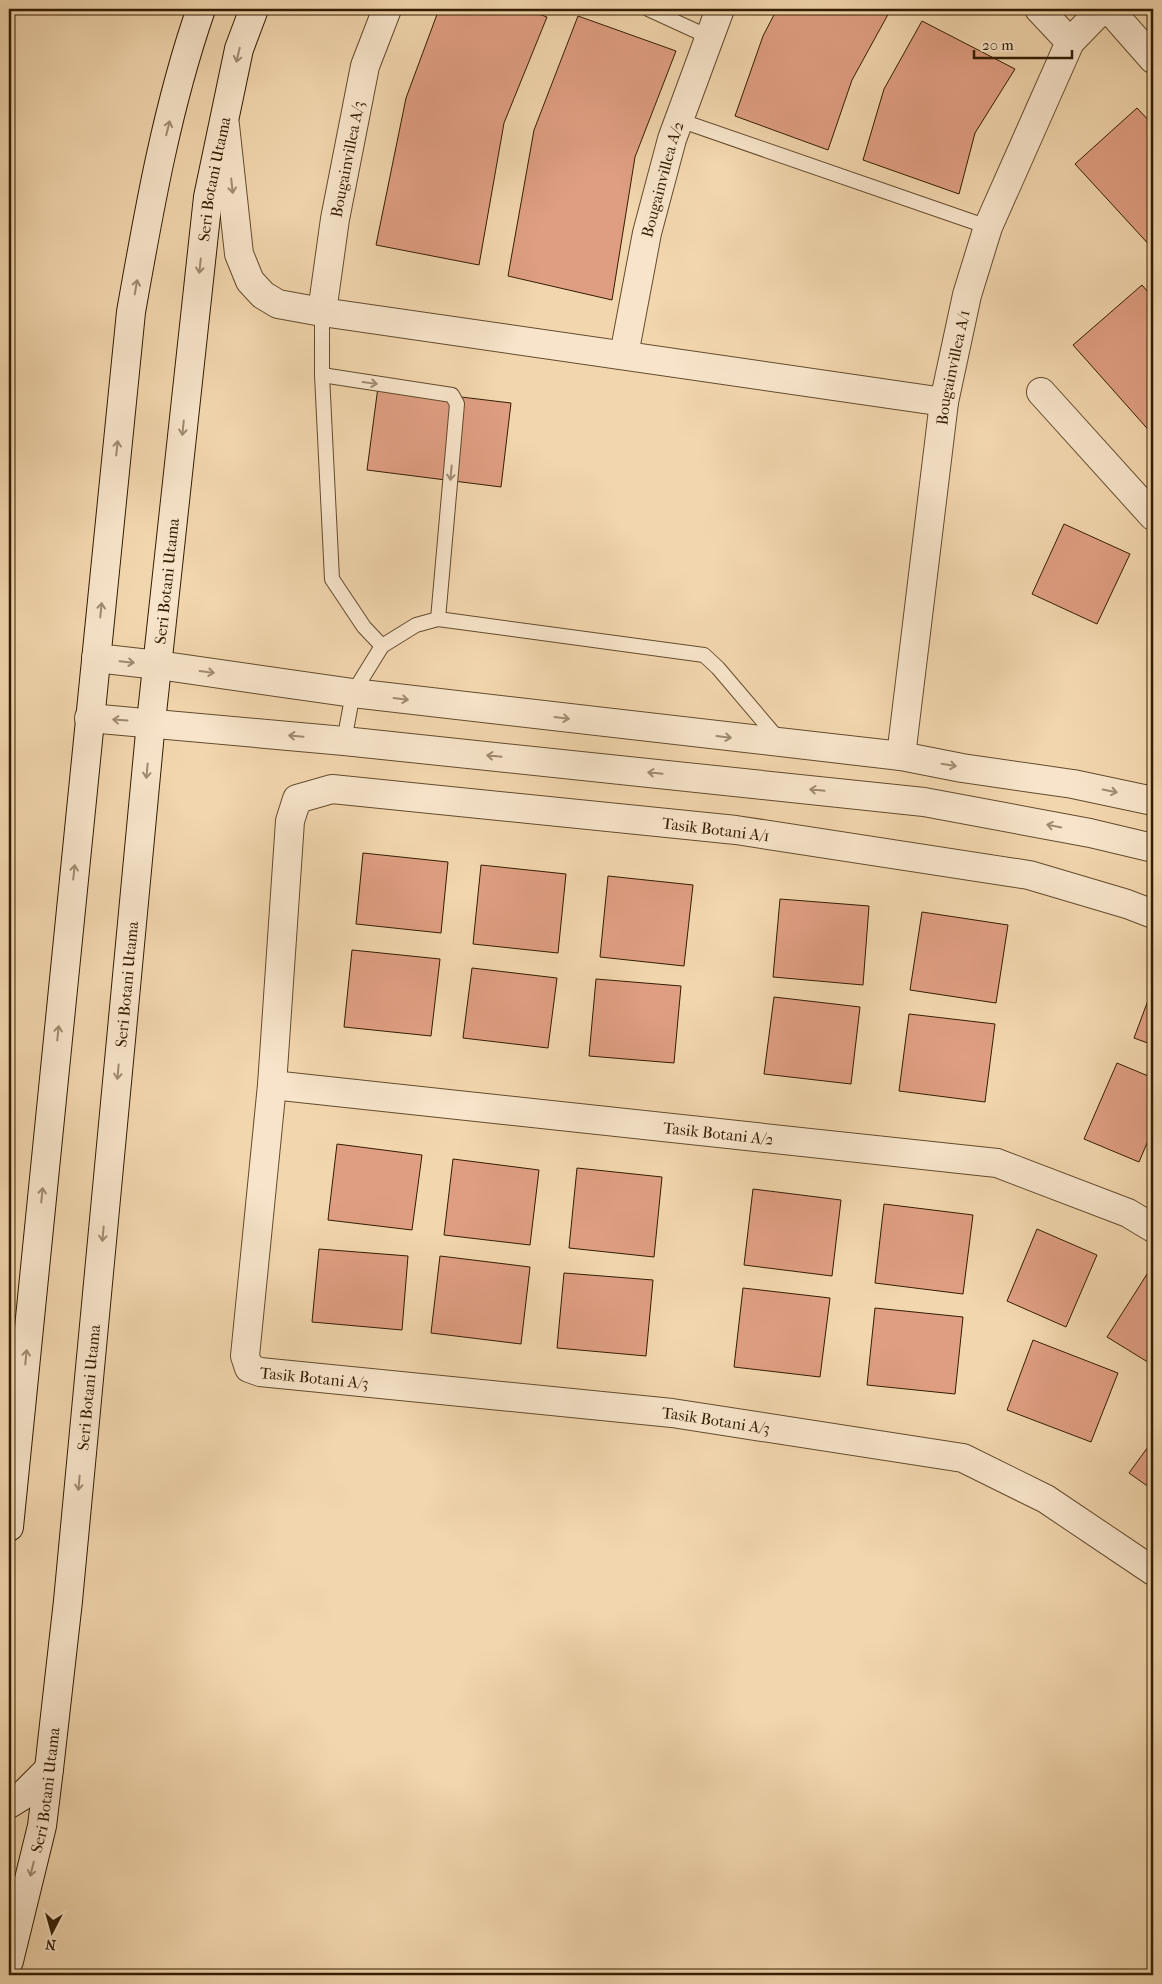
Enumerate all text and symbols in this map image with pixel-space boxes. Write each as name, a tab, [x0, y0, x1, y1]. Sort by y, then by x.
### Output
scale bar	[974, 28, 1072, 60]
text: 20 m	[982, 36, 1014, 54]
one-way arrow	[233, 46, 242, 62]
street label: Bougainvillea A/3	[327, 99, 368, 219]
street label: Seri Botani Utama	[194, 115, 235, 243]
street label: Bougainvillea A/2	[637, 118, 688, 240]
one-way arrow	[164, 120, 173, 136]
one-way arrow	[227, 178, 236, 194]
one-way arrow	[195, 258, 205, 274]
one-way arrow	[131, 279, 141, 295]
street label: Bougainvillea A/1	[932, 308, 974, 426]
one-way arrow	[362, 378, 378, 388]
one-way arrow	[178, 420, 188, 436]
one-way arrow	[112, 440, 122, 456]
one-way arrow	[447, 464, 456, 480]
street label: Seri Botani Utama	[151, 517, 183, 645]
one-way arrow	[96, 602, 106, 618]
one-way arrow	[119, 657, 135, 667]
one-way arrow	[198, 667, 214, 677]
one-way arrow	[393, 694, 409, 704]
one-way arrow	[554, 713, 570, 723]
one-way arrow	[113, 716, 129, 725]
one-way arrow	[288, 731, 304, 741]
one-way arrow	[716, 732, 732, 742]
one-way arrow	[486, 751, 502, 761]
one-way arrow	[941, 761, 957, 771]
one-way arrow	[142, 763, 151, 779]
one-way arrow	[647, 768, 663, 778]
one-way arrow	[809, 785, 825, 795]
one-way arrow	[1101, 787, 1117, 797]
street label: Tasik Botani A/1	[661, 813, 771, 846]
one-way arrow	[1047, 821, 1063, 831]
one-way arrow	[69, 864, 79, 880]
street label: Seri Botani Utama	[111, 920, 142, 1048]
one-way arrow	[53, 1026, 63, 1042]
one-way arrow	[113, 1064, 123, 1080]
street label: Tasik Botani A/2	[662, 1118, 774, 1149]
one-way arrow	[37, 1187, 47, 1203]
one-way arrow	[98, 1226, 108, 1242]
street label: Seri Botani Utama	[73, 1323, 104, 1451]
one-way arrow	[21, 1349, 31, 1365]
street label: Tasik Botani A/3	[259, 1363, 370, 1393]
street label: Tasik Botani A/3	[661, 1403, 771, 1438]
one-way arrow	[74, 1475, 84, 1491]
street label: Seri Botani Utama	[27, 1726, 64, 1855]
one-way arrow	[27, 1860, 36, 1876]
north arrow	[28, 1906, 78, 1956]
text: N	[44, 1935, 57, 1953]

